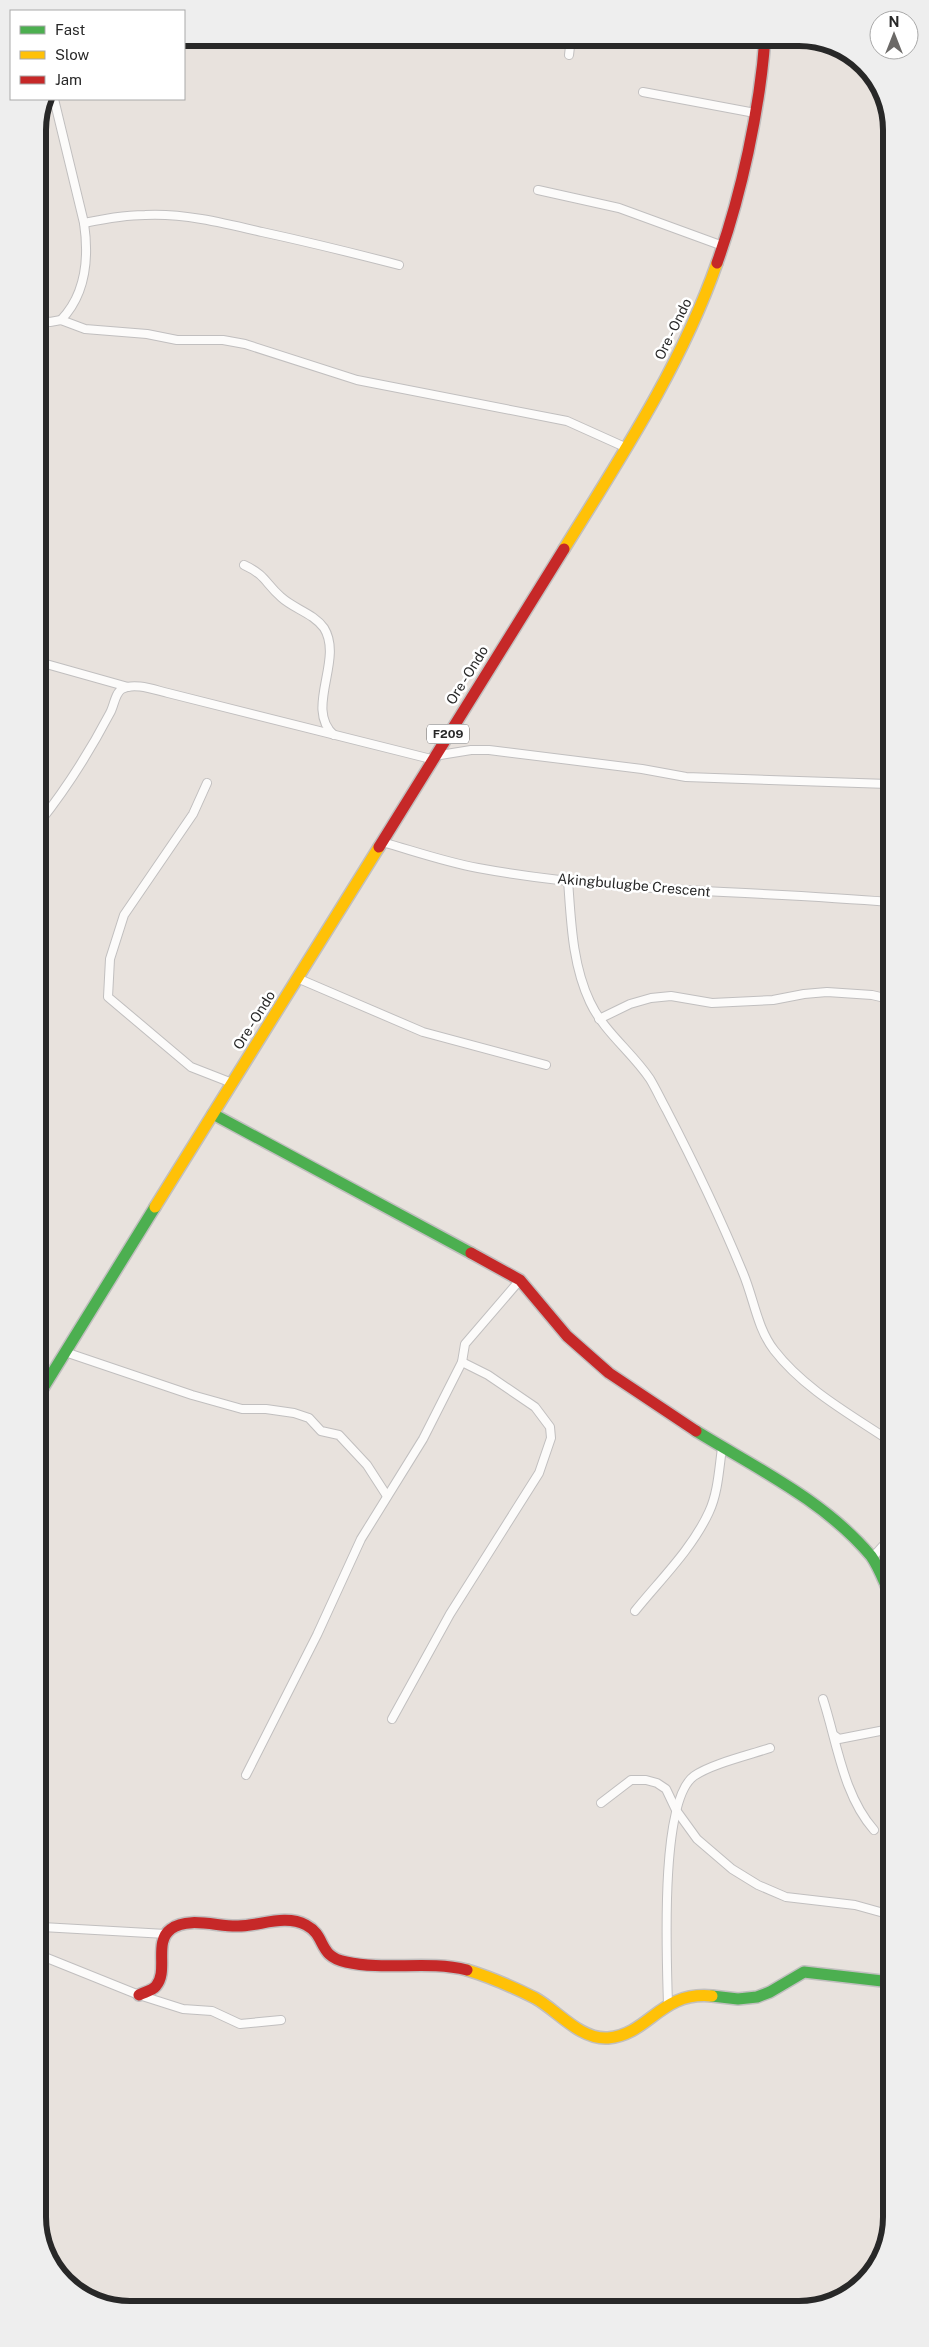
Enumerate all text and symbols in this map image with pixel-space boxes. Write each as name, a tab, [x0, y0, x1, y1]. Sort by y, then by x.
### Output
legend	[10, 10, 185, 100]
north arrow	[869, 10, 919, 60]
text: N	[889, 14, 899, 30]
text: Fast	[55, 21, 85, 38]
text: Slow	[55, 46, 90, 63]
text: Jam	[55, 71, 82, 88]
street label: Ore - Ondo	[651, 296, 695, 362]
street label: Ore - Ondo	[443, 643, 491, 707]
road number: F209	[427, 724, 469, 744]
street label: Akingbulugbe Crescent	[557, 870, 711, 900]
street label: Ore - Ondo	[230, 988, 278, 1052]

